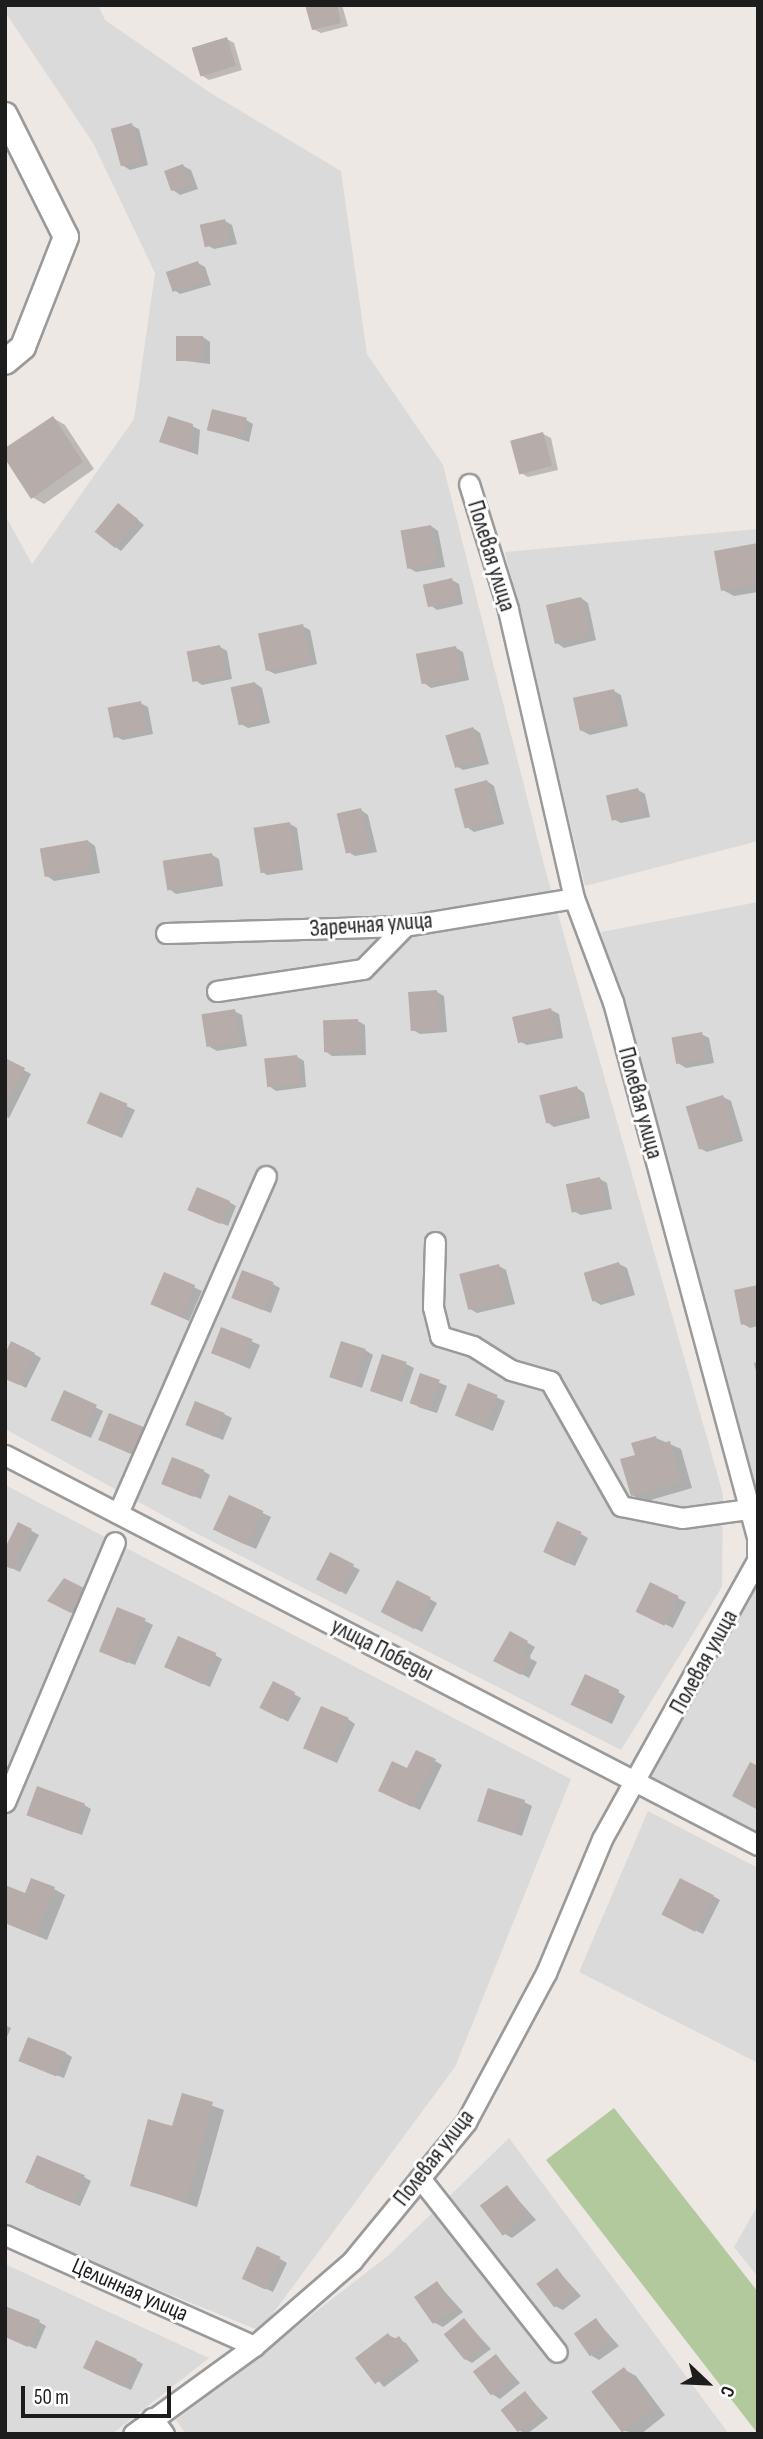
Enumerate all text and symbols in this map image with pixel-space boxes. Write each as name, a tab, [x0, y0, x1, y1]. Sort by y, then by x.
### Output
street label: Полевая улица	[461, 497, 521, 615]
street label: Заречная улица	[309, 907, 433, 943]
street label: Полевая улица	[612, 1044, 668, 1162]
street label: Полевая улица	[664, 1605, 744, 1719]
street label: улица Победы	[326, 1612, 438, 1688]
street label: Полевая улица	[388, 2104, 480, 2212]
street label: Целинная улица	[68, 2252, 192, 2328]
north arrow	[672, 2348, 742, 2418]
scale bar	[24, 2372, 175, 2416]
text: С	[714, 2382, 739, 2400]
text: 50 m	[34, 2385, 69, 2410]

